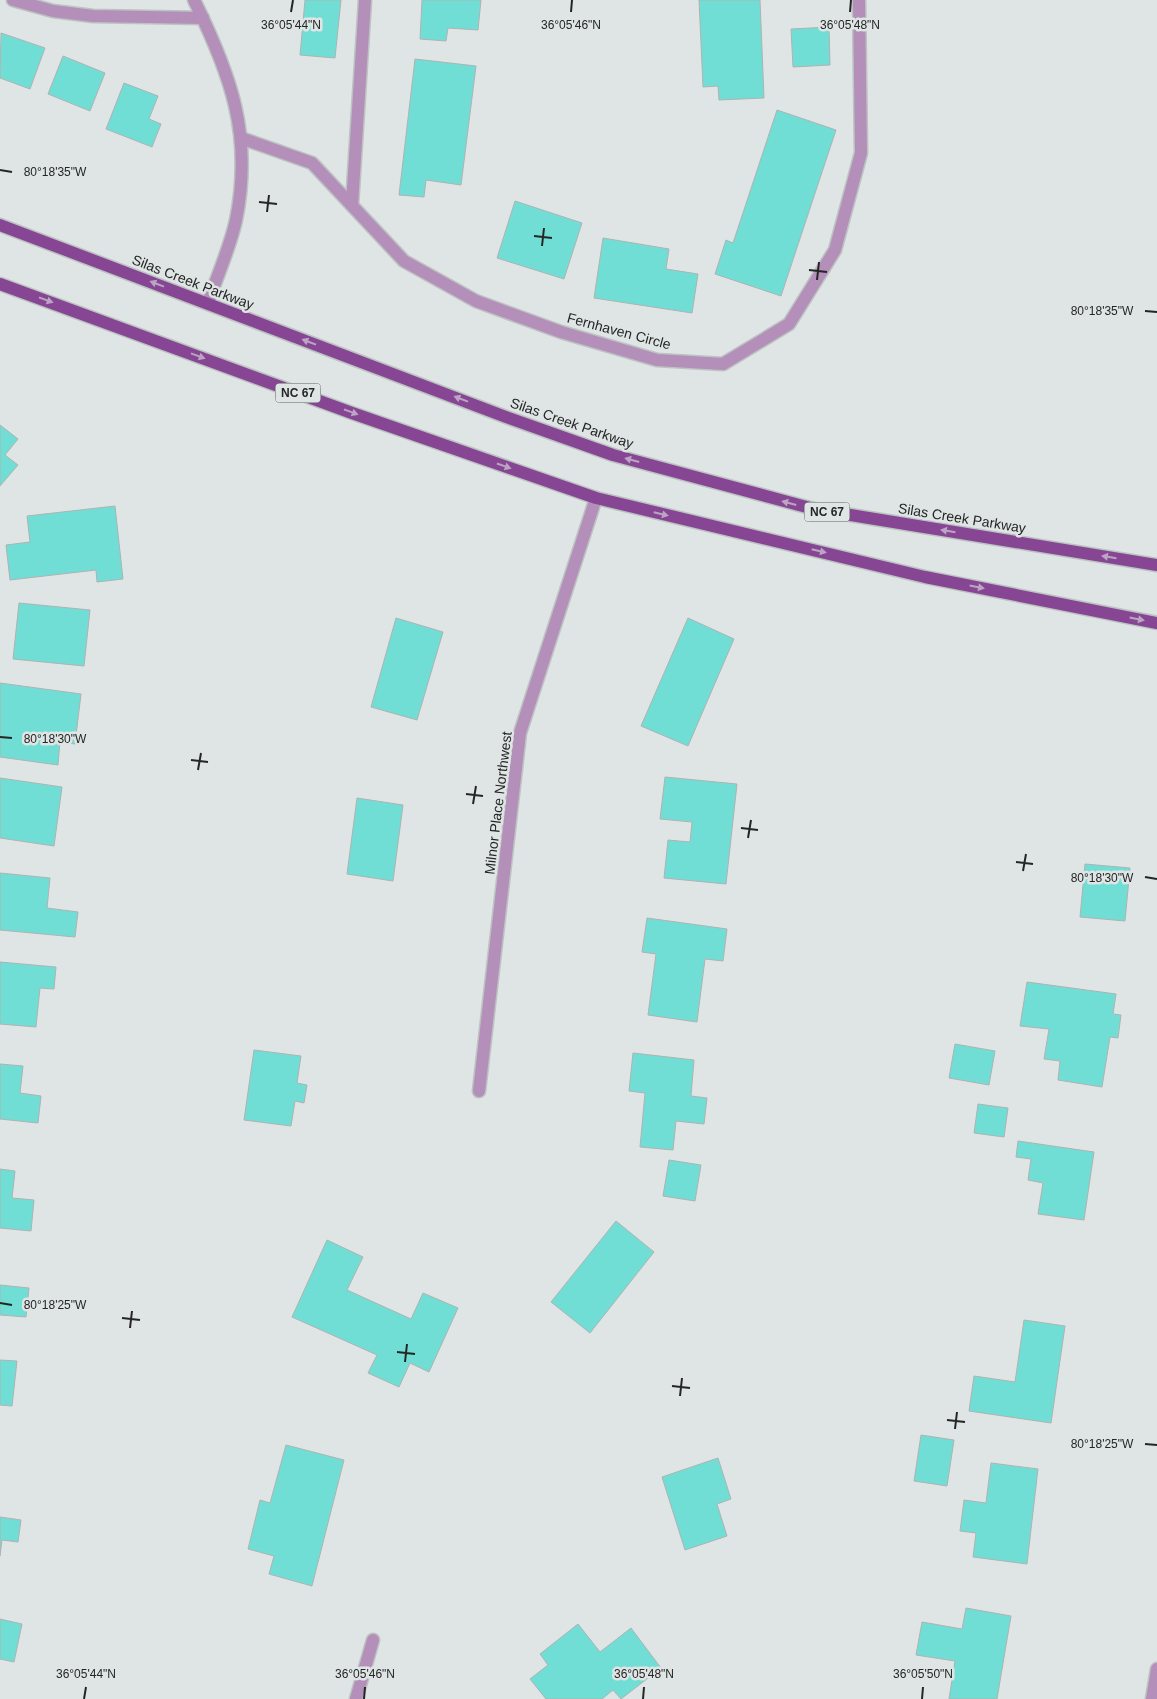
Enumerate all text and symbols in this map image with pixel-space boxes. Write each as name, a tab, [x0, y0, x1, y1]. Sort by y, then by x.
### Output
text: 36°05'44"N	[261, 18, 321, 32]
text: 36°05'46"N	[541, 18, 601, 32]
text: 36°05'48"N	[820, 18, 880, 32]
text: 80°18'35"W	[24, 165, 87, 179]
street label: Silas Creek Parkway	[130, 251, 256, 313]
one-way arrow	[149, 280, 164, 288]
one-way arrow	[39, 296, 54, 304]
text: 80°18'35"W	[1071, 304, 1134, 318]
street label: Fernhaven Circle	[565, 309, 673, 353]
one-way arrow	[301, 338, 316, 346]
one-way arrow	[191, 353, 206, 360]
road number: NC 67	[276, 383, 320, 402]
street label: Silas Creek Parkway	[508, 394, 636, 452]
one-way arrow	[453, 395, 468, 403]
one-way arrow	[344, 408, 359, 416]
one-way arrow	[624, 455, 639, 463]
one-way arrow	[497, 463, 512, 470]
one-way arrow	[781, 498, 796, 506]
street label: Silas Creek Parkway	[897, 500, 1027, 536]
road number: NC 67	[804, 502, 850, 522]
one-way arrow	[653, 510, 668, 518]
one-way arrow	[940, 527, 956, 535]
one-way arrow	[811, 547, 826, 555]
one-way arrow	[1101, 553, 1117, 561]
one-way arrow	[970, 584, 986, 592]
one-way arrow	[1129, 615, 1144, 623]
street label: Milnor Place Northwest	[481, 730, 515, 875]
text: 80°18'30"W	[24, 732, 87, 746]
text: 80°18'30"W	[1071, 871, 1134, 885]
text: 80°18'25"W	[24, 1298, 87, 1312]
text: 80°18'25"W	[1071, 1437, 1134, 1451]
text: 36°05'44"N	[56, 1667, 116, 1681]
text: 36°05'46"N	[335, 1667, 395, 1681]
text: 36°05'48"N	[614, 1667, 674, 1681]
text: 36°05'50"N	[893, 1667, 953, 1681]

